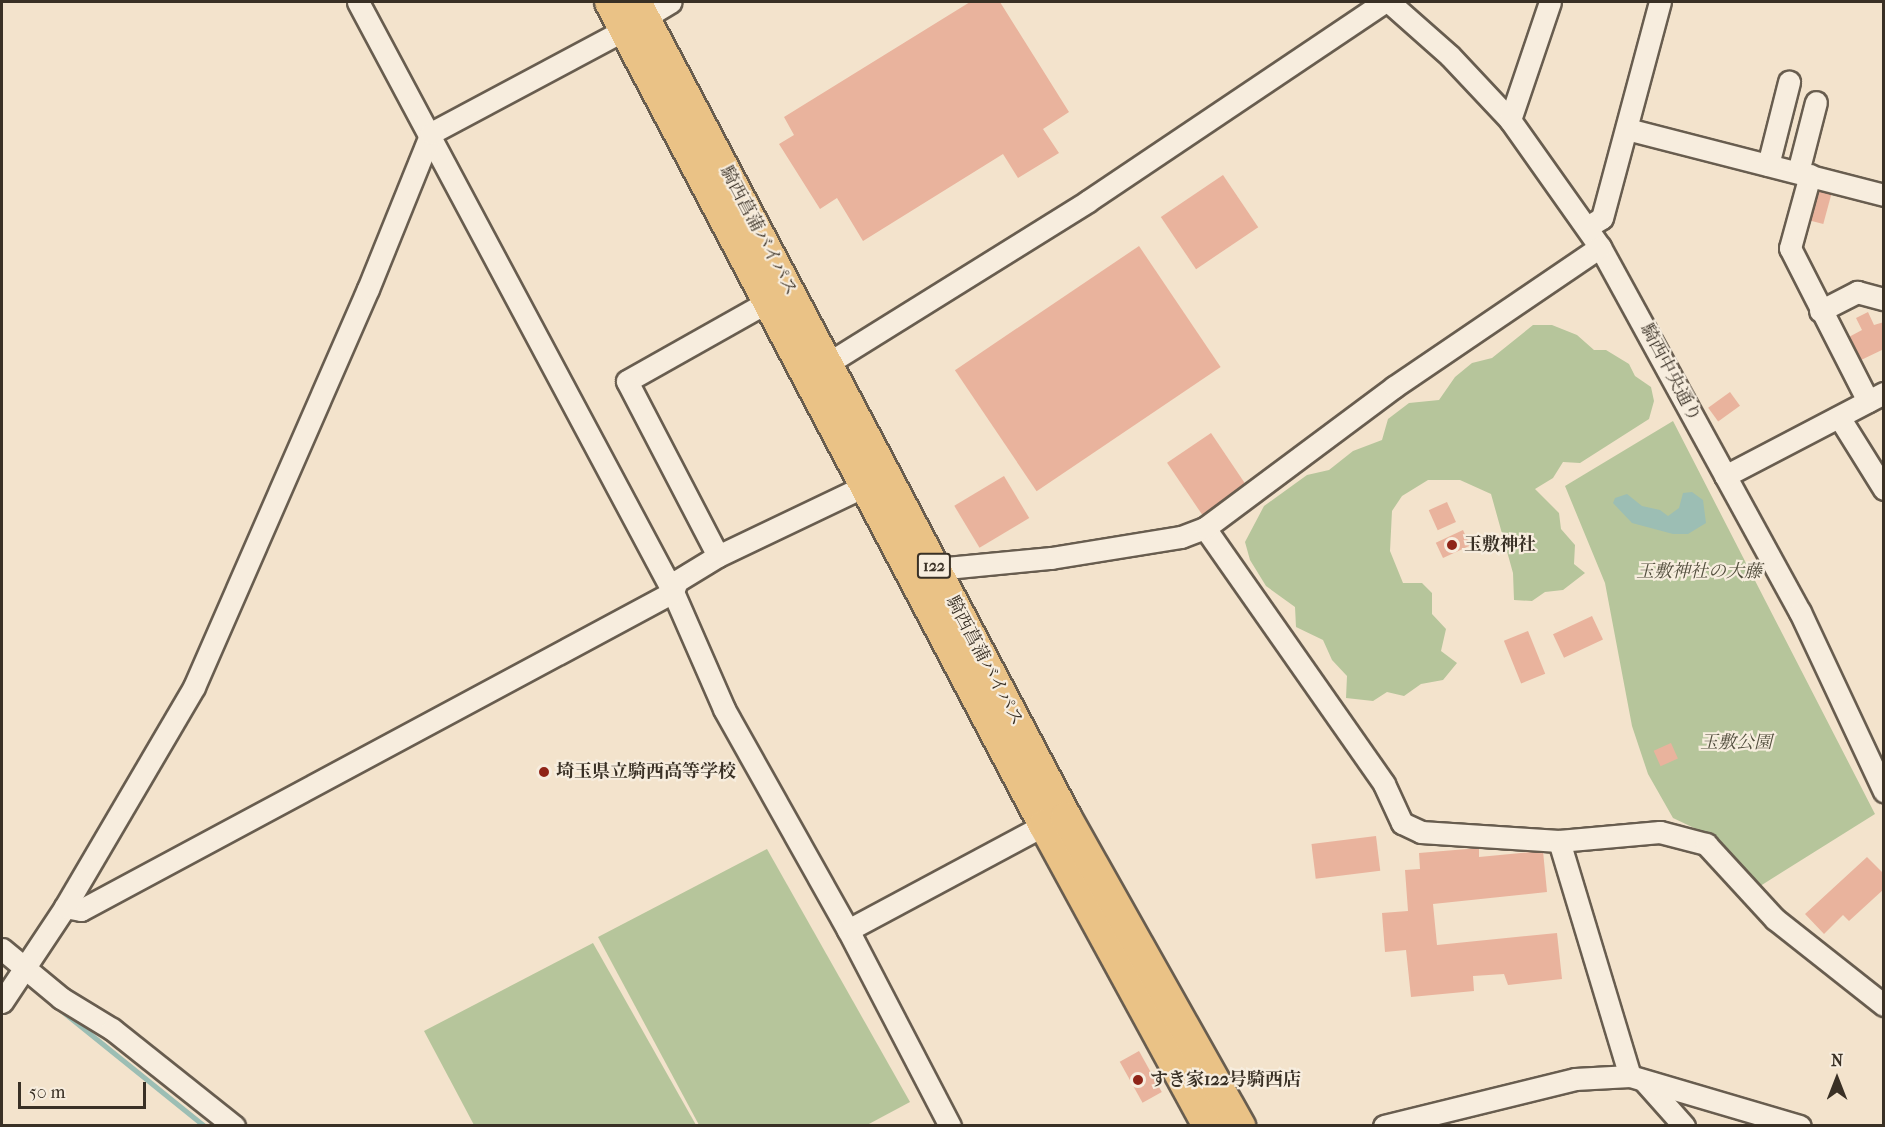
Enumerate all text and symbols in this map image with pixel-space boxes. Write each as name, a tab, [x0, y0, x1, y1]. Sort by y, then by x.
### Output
street label: 騎西菖蒲バイパス	[715, 162, 801, 300]
street label: 騎西中央通り	[1635, 320, 1705, 426]
place label: 玉敷神社	[1464, 534, 1536, 556]
marker: 玉敷神社	[1445, 538, 1459, 552]
road number: 122	[916, 553, 952, 579]
park label: 玉敷神社の大藤	[1636, 561, 1762, 583]
street label: 騎西菖蒲バイパス	[941, 592, 1027, 730]
park label: 玉敷公園	[1700, 732, 1772, 754]
place label: 埼玉県立騎西高等学校	[556, 761, 736, 783]
marker: 埼玉県立騎西高等学校	[537, 765, 551, 779]
north arrow	[1807, 1049, 1867, 1109]
text: N	[1831, 1051, 1843, 1070]
place label: すき家122号騎西店	[1150, 1069, 1301, 1091]
scale bar	[21, 1070, 148, 1108]
marker: すき家122号騎西店	[1131, 1073, 1145, 1087]
text: 50 m	[29, 1082, 65, 1103]

